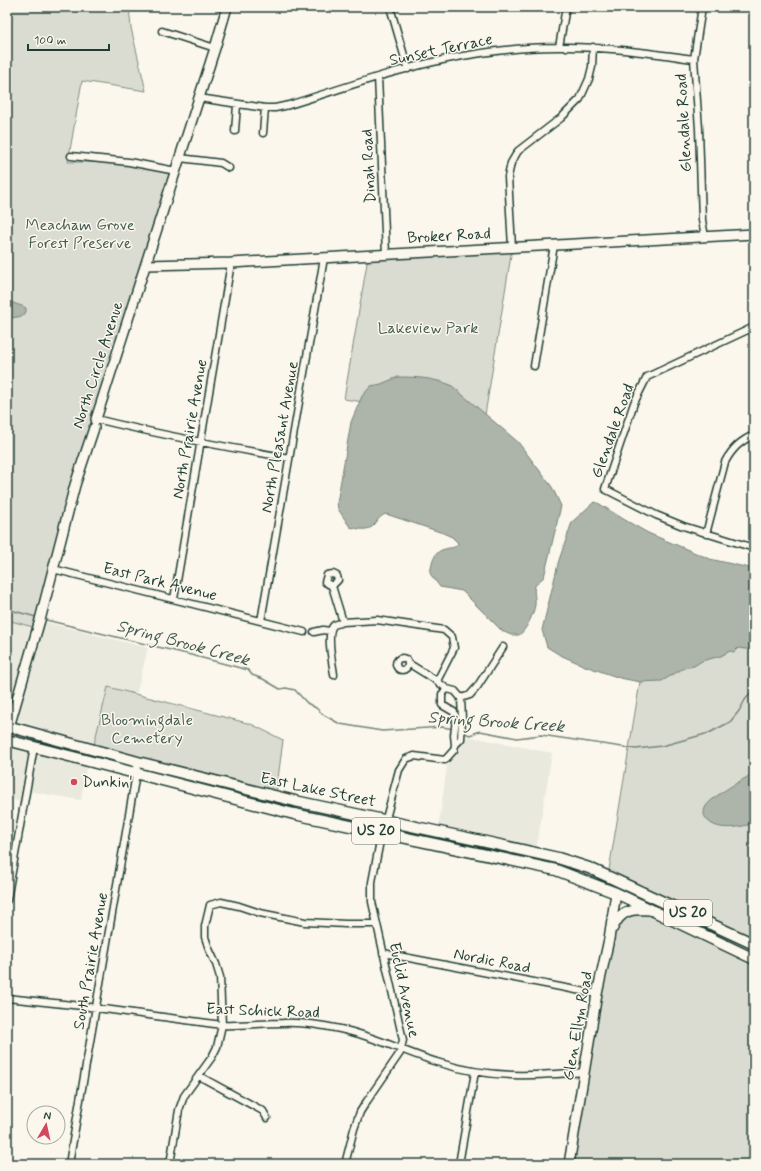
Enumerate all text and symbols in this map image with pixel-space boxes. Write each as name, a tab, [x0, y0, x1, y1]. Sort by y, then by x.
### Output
scale bar	[28, 26, 109, 52]
street label: Sunset Terrace	[387, 29, 495, 71]
text: 100 m	[34, 33, 66, 49]
street label: Glendale Road	[671, 73, 697, 173]
street label: Dinah Road	[357, 128, 381, 204]
park label: Meacham Grove Forest Preserve	[25, 215, 135, 254]
street label: Broker Road	[407, 223, 491, 249]
street label: North Circle Avenue	[67, 298, 129, 431]
park label: Lakeview Park	[378, 318, 478, 339]
street label: North Prairie Avenue	[167, 358, 213, 500]
street label: North Pleasant Avenue	[256, 359, 304, 515]
street label: Glendale Road	[586, 381, 640, 481]
street label: East Park Avenue	[101, 558, 219, 606]
water label: Spring Brook Creek	[114, 615, 253, 674]
water label: Spring Brook Creek	[427, 706, 566, 740]
park label: Bloomingdale Cemetery	[101, 710, 193, 749]
street label: East Lake Street	[258, 767, 378, 813]
place label: Dunkin'	[82, 772, 133, 793]
marker: Dunkin'	[69, 777, 79, 787]
road number: US 20	[352, 818, 400, 844]
street label: South Prairie Avenue	[69, 891, 113, 1031]
road number: US 20	[664, 900, 712, 926]
street label: Euclid Avenue	[384, 940, 424, 1040]
street label: Nordic Road	[452, 943, 532, 979]
street label: Glen Ellyn Road	[558, 970, 598, 1082]
street label: East Schick Road	[206, 999, 320, 1023]
north arrow	[26, 1105, 66, 1145]
text: N	[43, 1109, 52, 1124]

